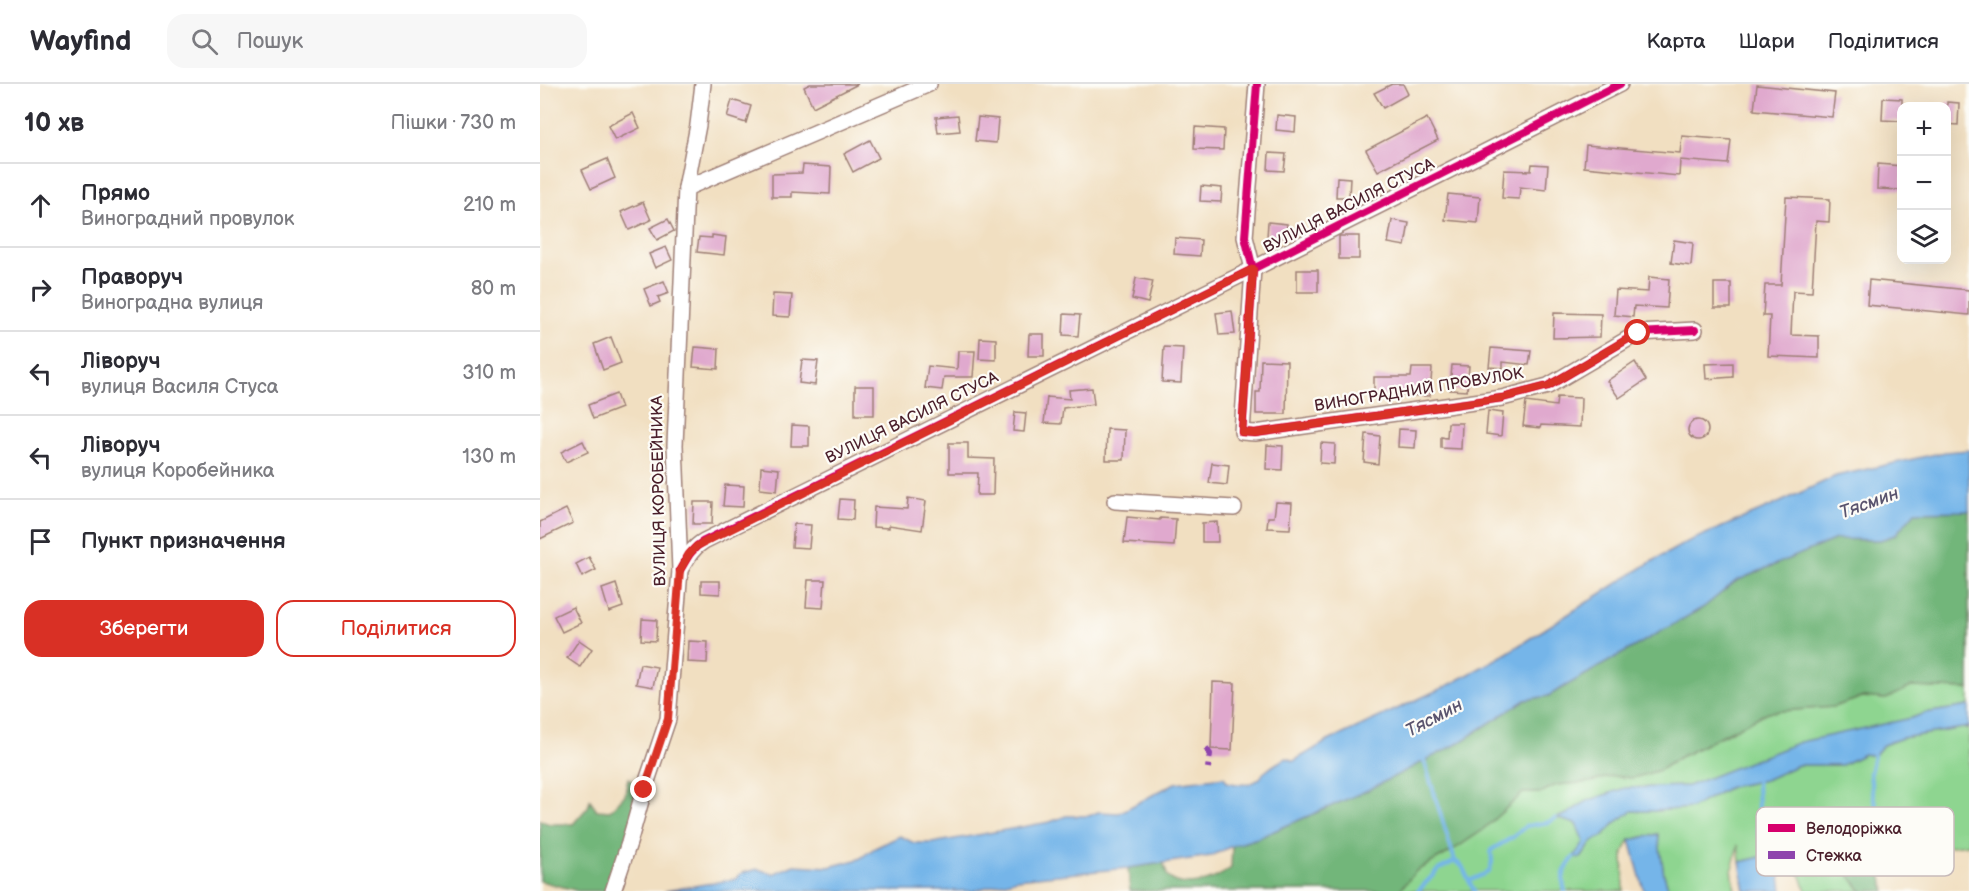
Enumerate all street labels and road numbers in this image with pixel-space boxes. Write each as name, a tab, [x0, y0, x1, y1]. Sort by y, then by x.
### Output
street label: ВУЛИЦЯ ВАСИЛЯ СТУСА	[1260, 154, 1438, 257]
street label: ВИНОГРАДНИЙ ПРОВУЛОК	[1313, 364, 1526, 416]
street label: ВУЛИЦЯ ВАСИЛЯ СТУСА	[823, 368, 1002, 468]
street label: ВУЛИЦЯ КОРОБЕЙНИКА	[648, 395, 670, 586]

